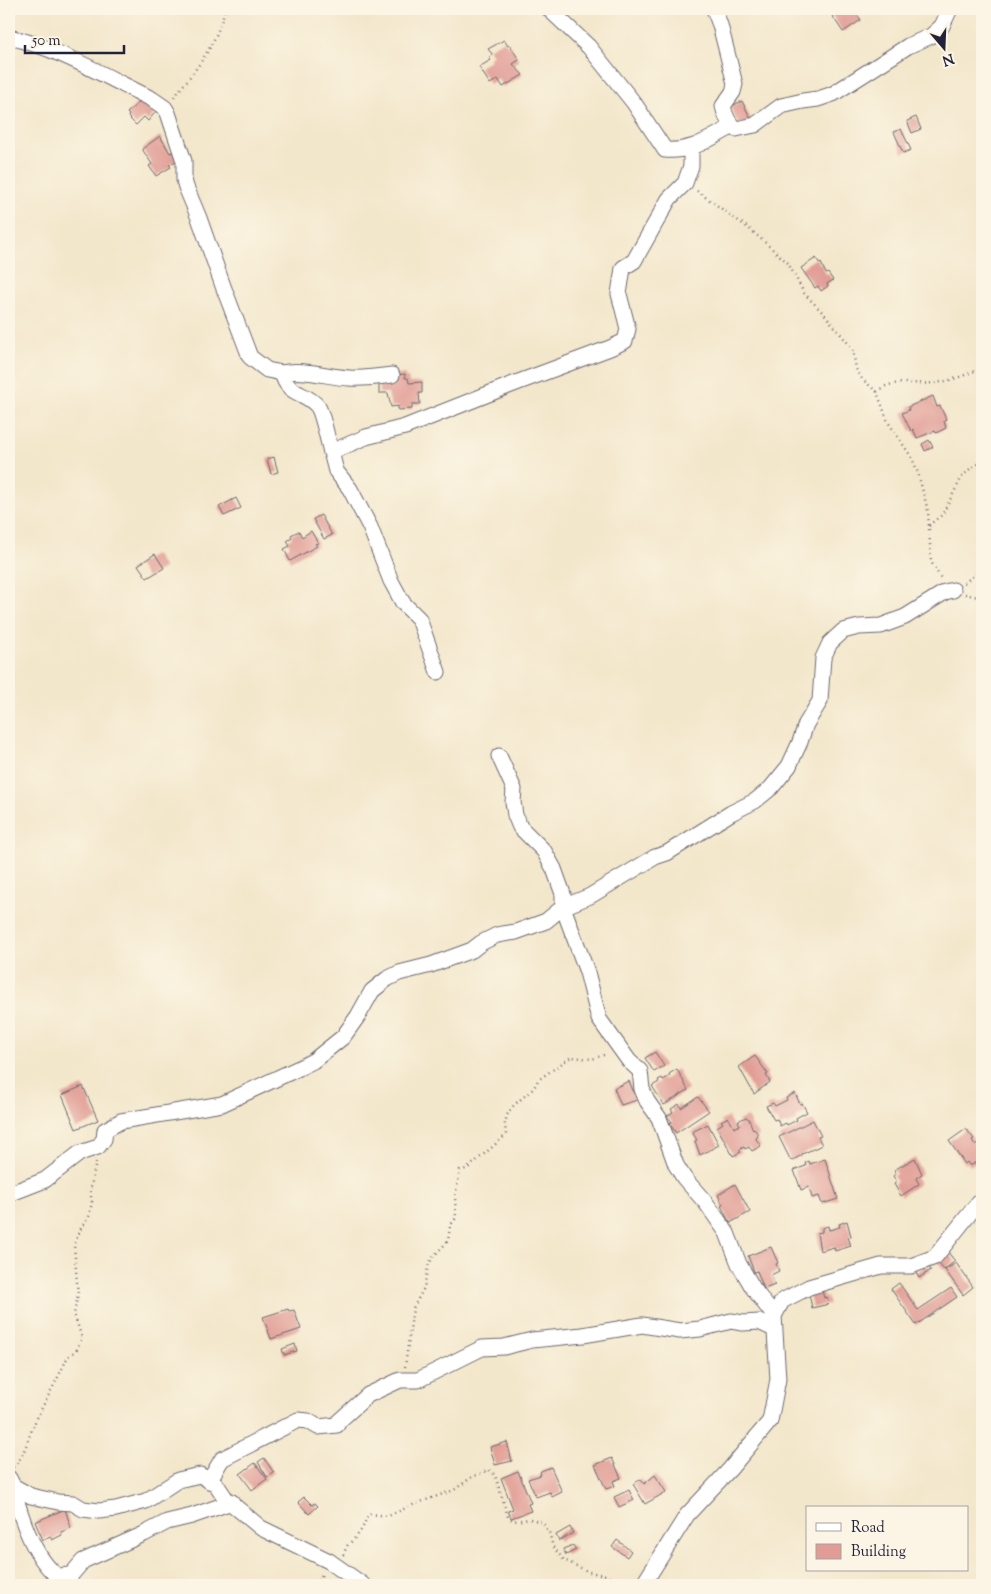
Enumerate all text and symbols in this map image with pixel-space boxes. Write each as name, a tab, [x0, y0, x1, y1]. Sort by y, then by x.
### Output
scale bar	[25, 22, 124, 54]
north arrow	[918, 22, 968, 72]
text: 50 m	[31, 31, 61, 52]
text: N	[939, 47, 956, 70]
legend	[806, 1506, 968, 1572]
text: Road	[851, 1518, 885, 1539]
text: Building	[851, 1542, 906, 1563]

